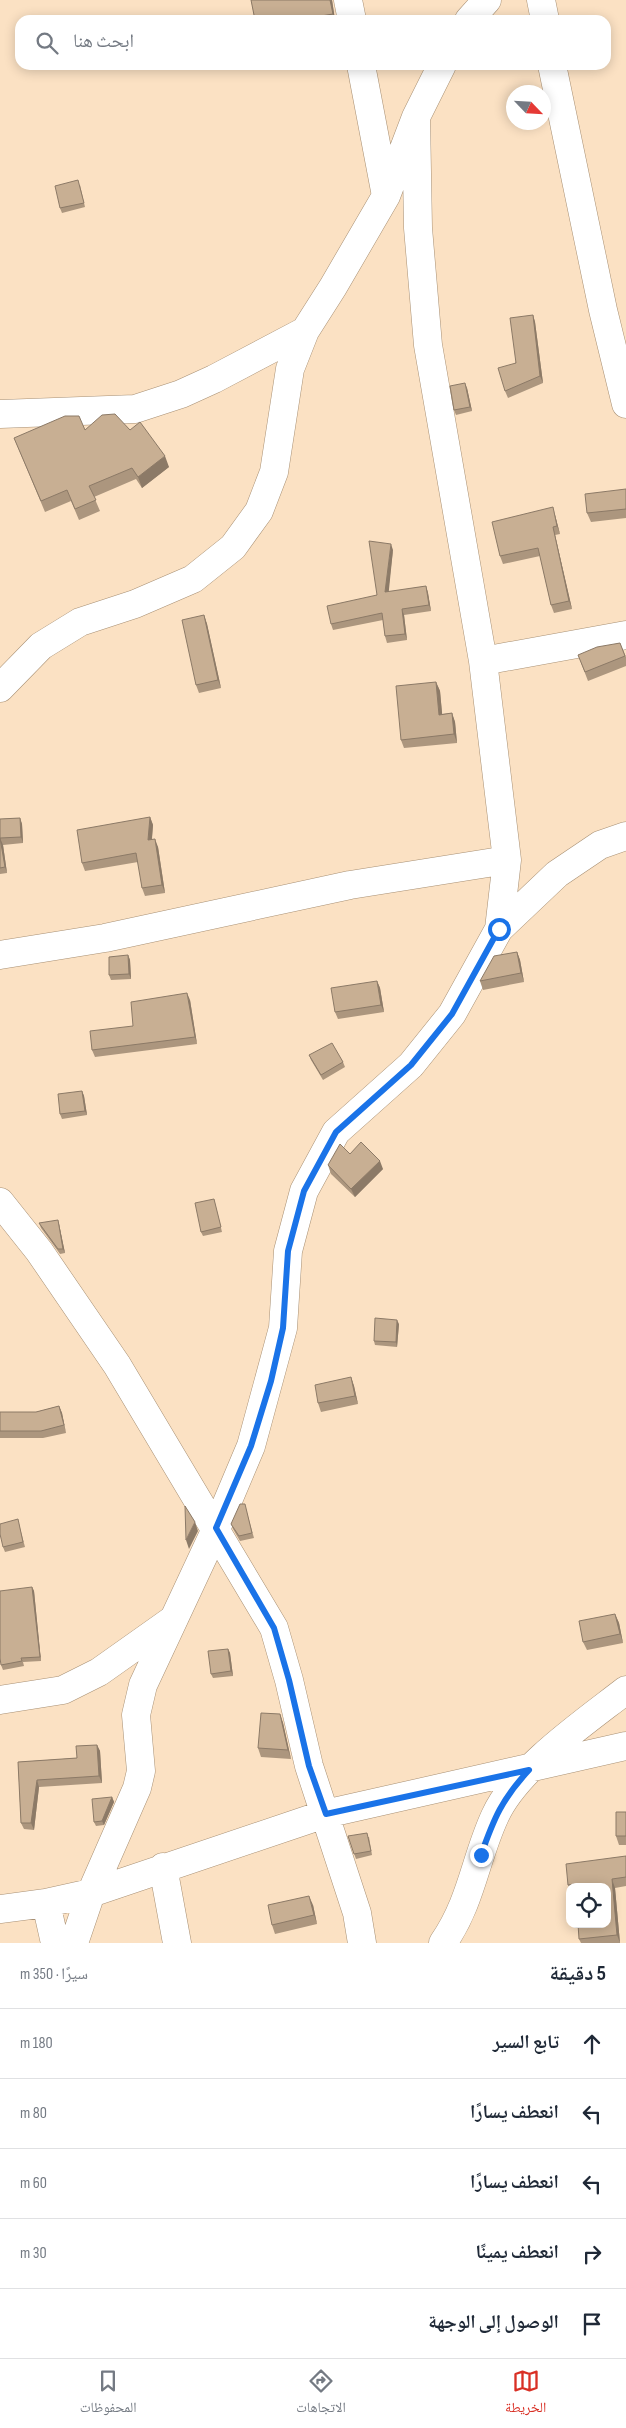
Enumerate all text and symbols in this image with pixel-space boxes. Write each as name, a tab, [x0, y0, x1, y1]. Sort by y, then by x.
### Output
search box	[15, 15, 611, 70]
icon: search	[33, 29, 61, 57]
text: ابحث هنا	[73, 30, 134, 53]
north arrow	[506, 85, 551, 130]
route start	[488, 918, 511, 941]
route end	[470, 1844, 493, 1867]
map controls	[566, 1883, 611, 1928]
button: locate	[566, 1883, 611, 1928]
text: 5 دقيقة	[549, 1961, 606, 1986]
text: سيرًا · 350 m	[20, 1965, 88, 1984]
icon: ahead	[578, 2030, 606, 2058]
text: تابع السير	[493, 2031, 559, 2054]
text: 180 m	[20, 2034, 53, 2053]
icon: left	[578, 2100, 606, 2128]
text: انعطف يسارًا	[470, 2101, 559, 2124]
text: 80 m	[20, 2104, 47, 2123]
icon: left	[578, 2170, 606, 2198]
text: انعطف يسارًا	[470, 2171, 559, 2194]
text: 60 m	[20, 2174, 47, 2193]
icon: right	[578, 2240, 606, 2268]
text: انعطف يمينًا	[475, 2241, 559, 2264]
text: 30 m	[20, 2244, 47, 2263]
icon: arrive	[578, 2310, 606, 2338]
text: الوصول إلى الوجهة	[428, 2311, 559, 2334]
tab: المحفوظات	[80, 2367, 137, 2421]
tab: الاتجاهات	[296, 2367, 346, 2421]
tab: الخريطة	[505, 2367, 546, 2421]

